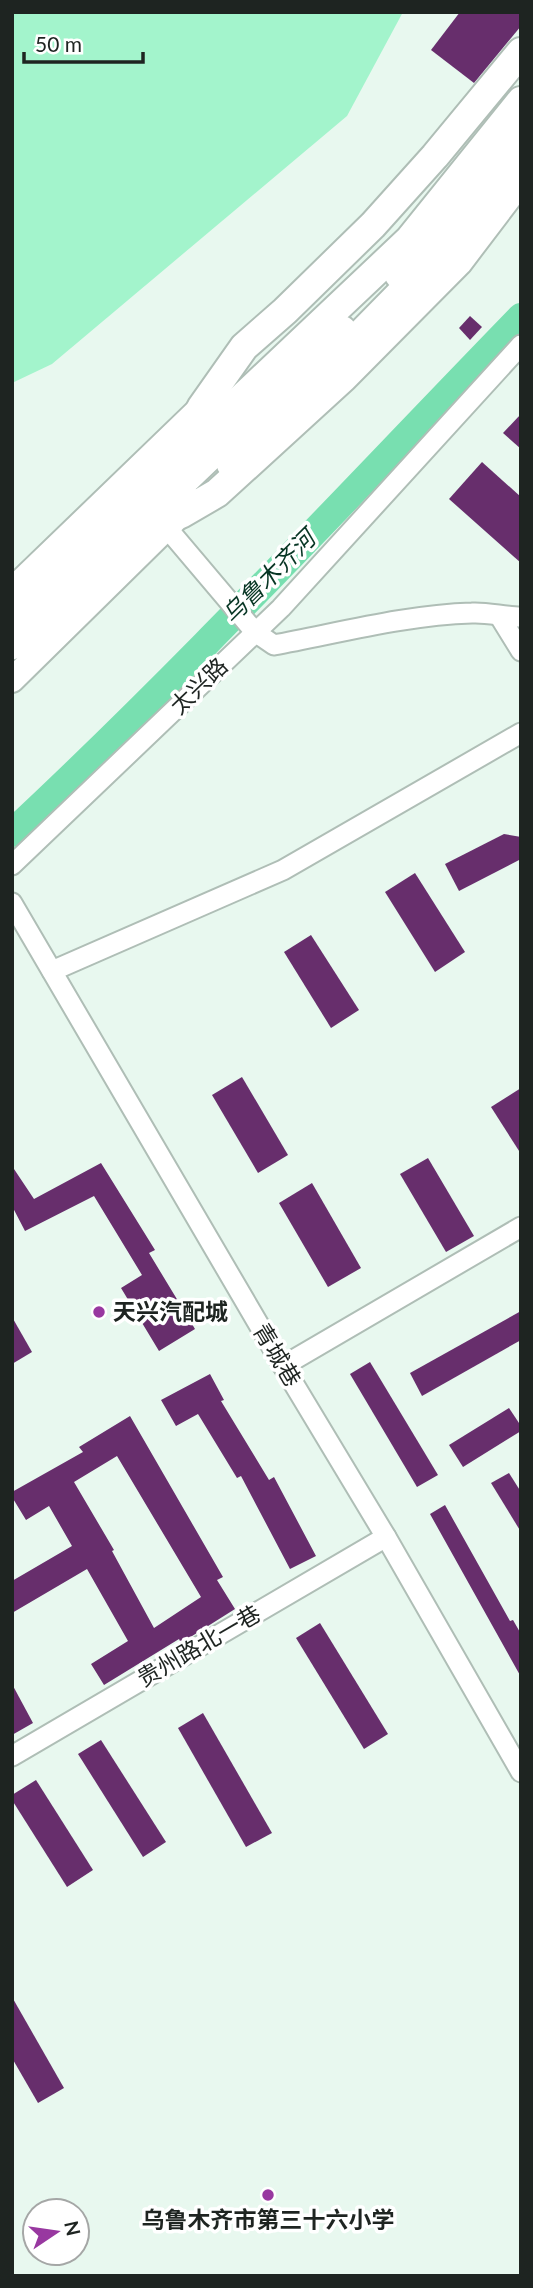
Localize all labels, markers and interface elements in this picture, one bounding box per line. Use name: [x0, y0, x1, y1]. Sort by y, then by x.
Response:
scale bar: [24, 21, 144, 65]
text: 50 m: [35, 31, 82, 56]
water label: 乌鲁木齐河: [215, 520, 323, 629]
street label: 太兴路: [164, 651, 233, 719]
place label: 天兴汽配城: [113, 1297, 228, 1325]
marker: 天兴汽配城: [91, 1304, 107, 1320]
street label: 青城巷: [248, 1318, 308, 1391]
street label: 贵州路北一巷: [132, 1599, 265, 1692]
marker: 乌鲁木齐市第三十六小学: [260, 2187, 276, 2203]
north arrow: [21, 2197, 91, 2267]
place label: 乌鲁木齐市第三十六小学: [142, 2205, 395, 2233]
text: N: [60, 2218, 86, 2238]

